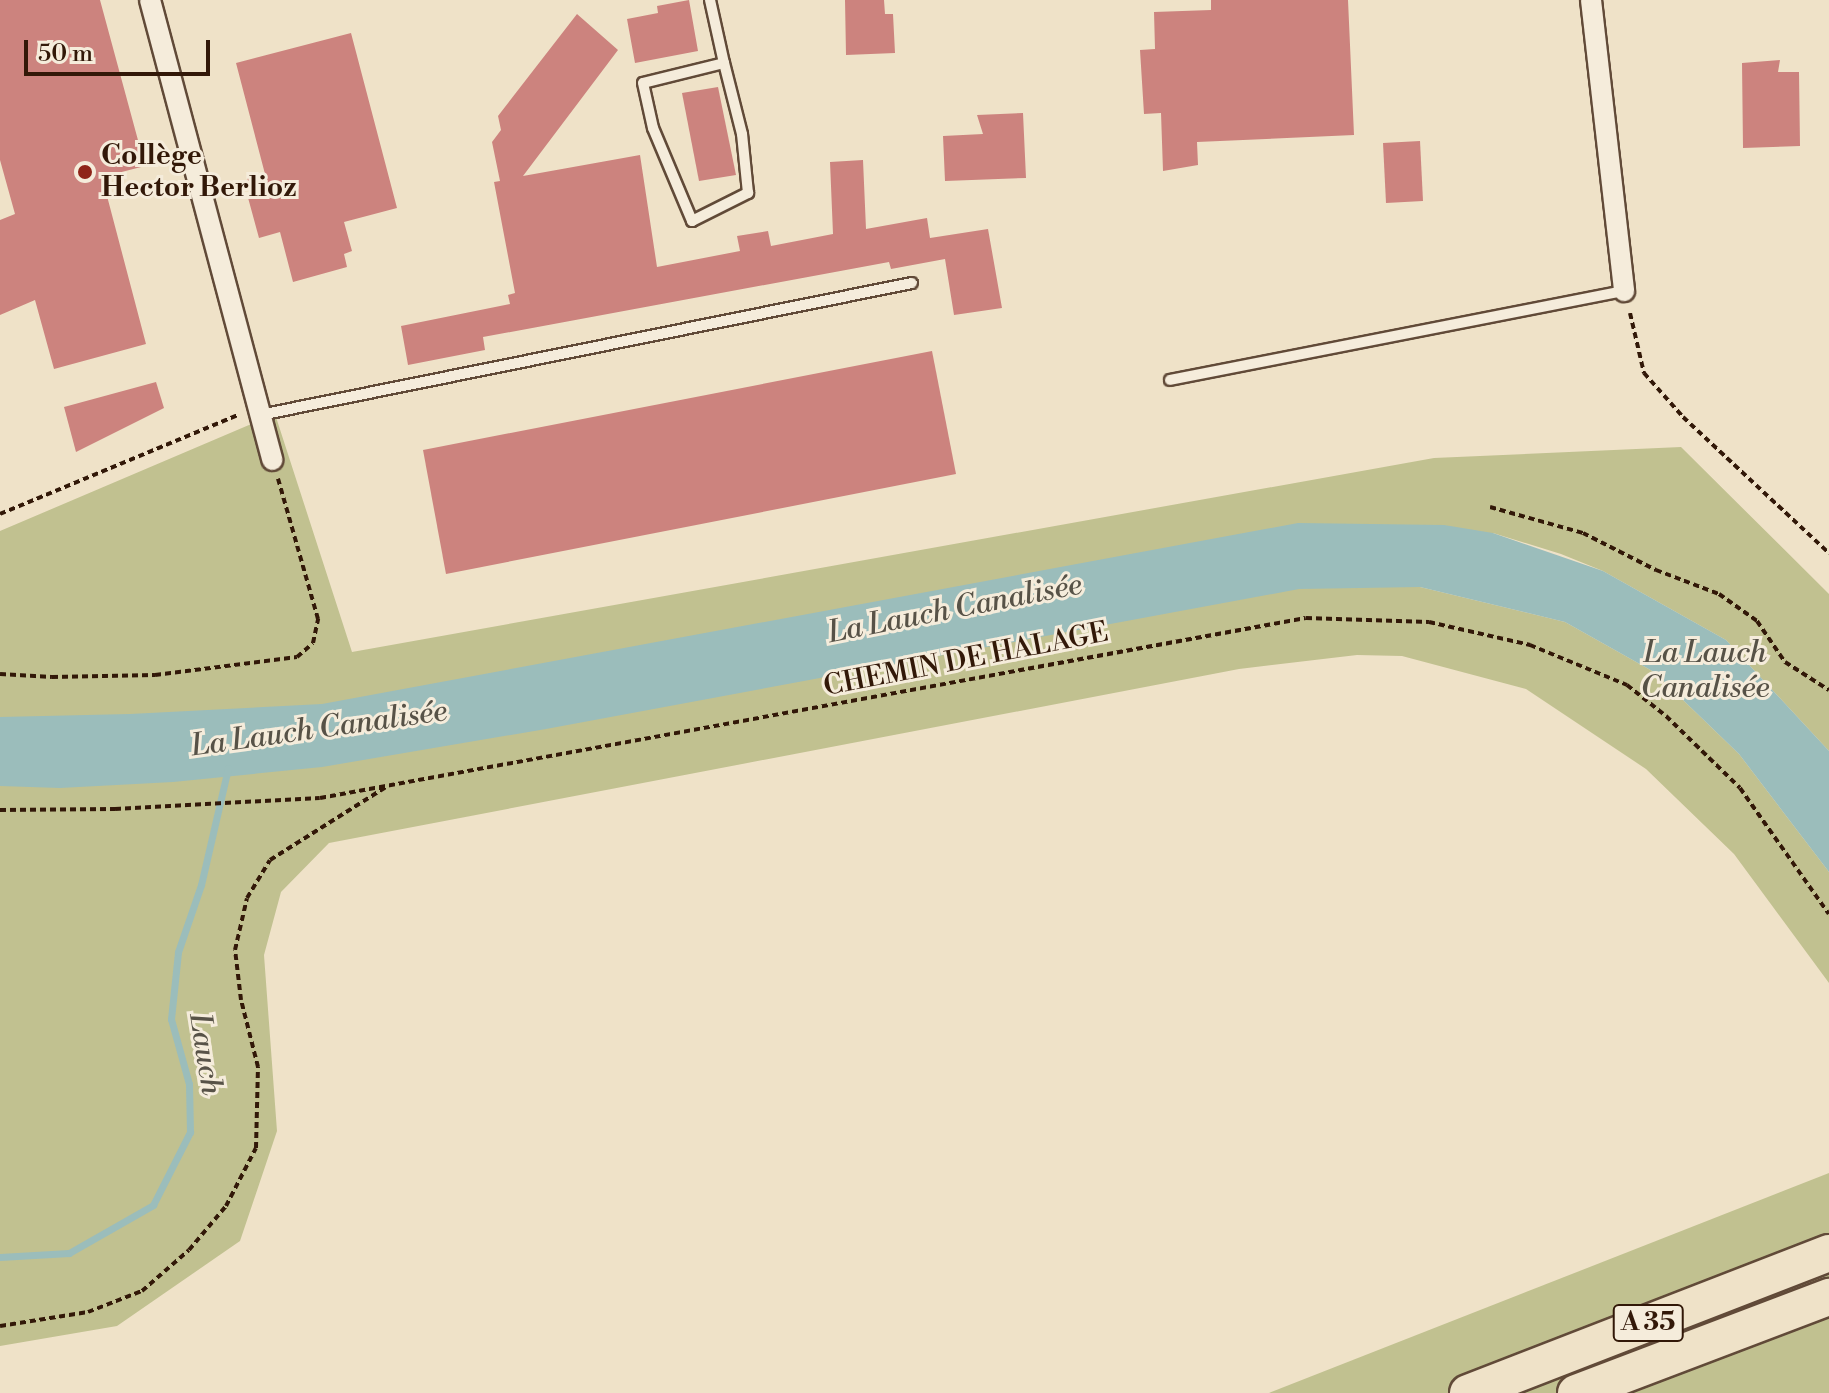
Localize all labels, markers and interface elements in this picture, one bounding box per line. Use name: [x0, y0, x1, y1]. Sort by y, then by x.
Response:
scale bar: [28, 24, 214, 74]
text: 50 m: [38, 39, 93, 69]
place label: Collège Hector Berlioz: [101, 139, 297, 205]
marker: Collège Hector Berlioz: [76, 163, 94, 181]
water label: La Lauch Canalisée: [825, 567, 1085, 651]
street label: CHEMIN DE HALAGE: [821, 616, 1111, 704]
water label: La Lauch Canalisée: [1640, 635, 1770, 706]
water label: La Lauch Canalisée: [189, 693, 449, 765]
water label: Lauch: [181, 1011, 229, 1097]
road number: A 35: [1612, 1301, 1684, 1345]

